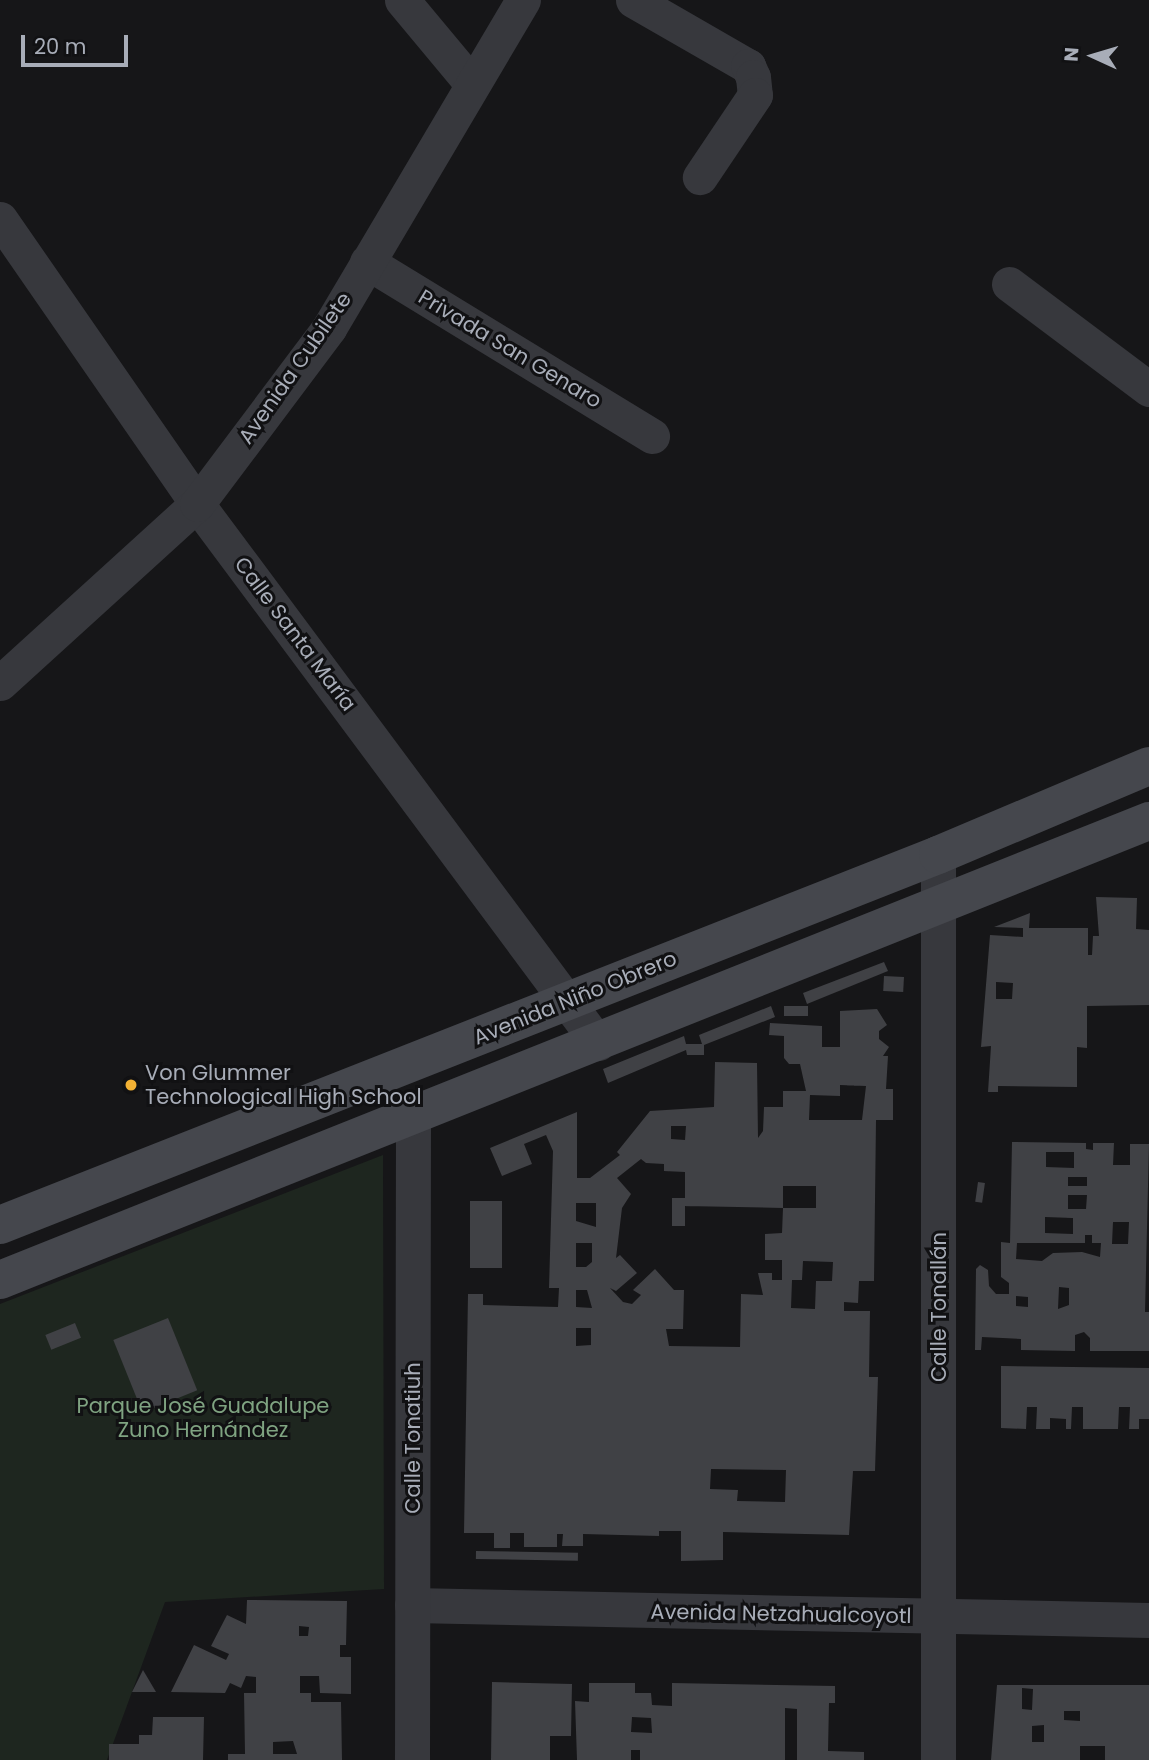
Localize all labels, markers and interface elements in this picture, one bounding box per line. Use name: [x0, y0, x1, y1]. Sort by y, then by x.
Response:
scale bar: [24, 21, 131, 65]
north arrow: [1058, 21, 1128, 91]
text: 20 m: [34, 32, 87, 61]
text: N: [1058, 46, 1086, 63]
street label: Privada San Genaro: [414, 284, 606, 414]
street label: Avenida Cubilete: [233, 287, 357, 449]
street label: Calle Santa María: [229, 552, 361, 716]
street label: Avenida Niño Obrero: [470, 946, 680, 1050]
place label: Von Glummer Technological High School: [145, 1060, 422, 1110]
marker: Von Glummer Technological High School: [123, 1077, 139, 1093]
street label: Calle Tonallán: [926, 1232, 952, 1382]
street label: Calle Tonatiuh: [400, 1362, 426, 1514]
park label: Parque José Guadalupe Zuno Hernández: [77, 1393, 329, 1443]
street label: Avenida Netzahualcoyotl: [650, 1599, 912, 1629]

